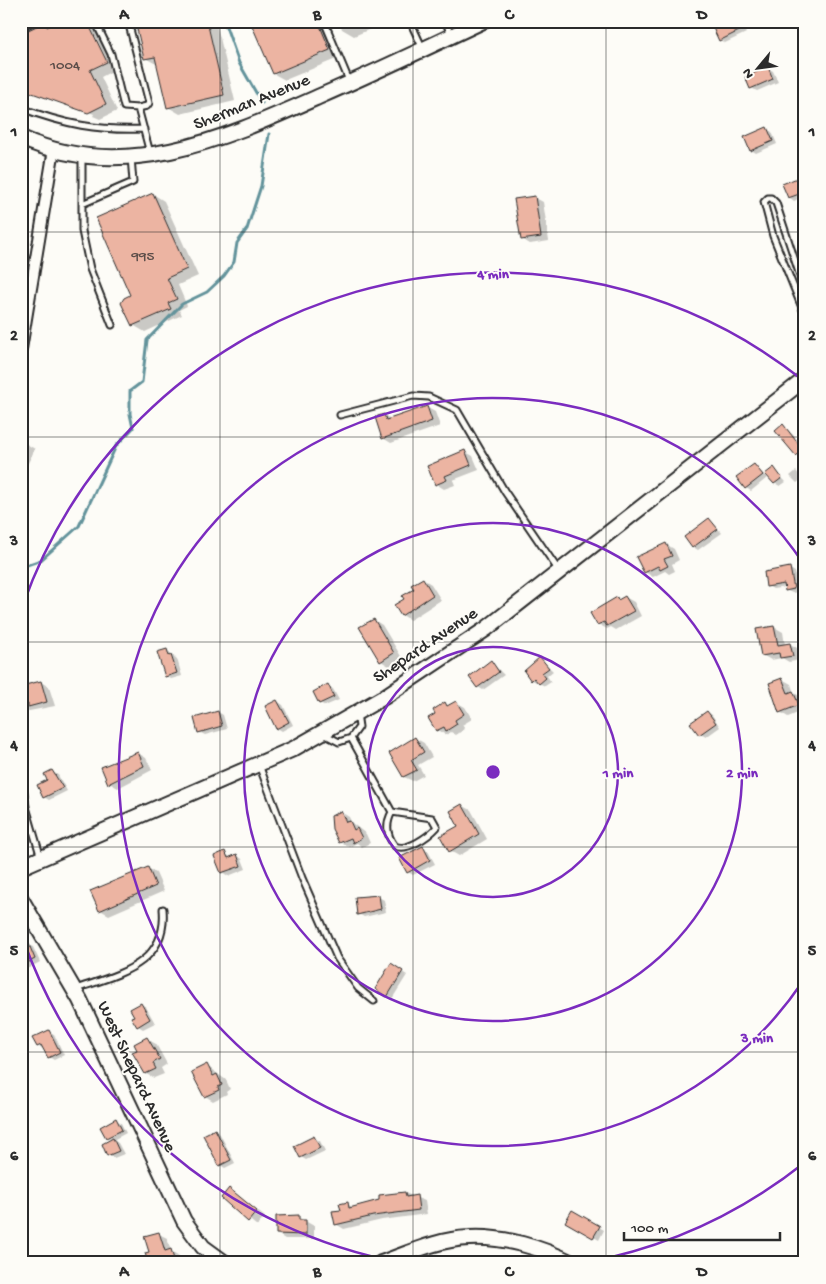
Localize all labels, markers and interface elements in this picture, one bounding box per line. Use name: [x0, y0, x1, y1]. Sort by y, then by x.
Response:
text: A: [118, 7, 130, 26]
text: B: [312, 7, 322, 26]
text: C: [504, 7, 515, 26]
text: D: [695, 7, 708, 26]
north arrow: [734, 42, 784, 92]
house number: 1004: [49, 57, 80, 75]
text: N: [739, 65, 758, 81]
street label: Sherman Avenue: [191, 70, 314, 136]
text: 1: [10, 124, 17, 143]
text: 1: [808, 124, 815, 143]
house number: 995: [131, 248, 155, 266]
text: 4 min: [476, 266, 510, 284]
text: 2: [10, 328, 18, 347]
text: 2: [808, 328, 816, 347]
text: 3: [9, 533, 18, 552]
text: 3: [807, 533, 816, 552]
street label: Shepard Avenue: [370, 603, 483, 689]
text: 4: [9, 738, 18, 757]
text: 4: [807, 738, 816, 757]
centre of rings: [484, 763, 502, 781]
text: 1 min: [602, 765, 634, 783]
text: 2 min: [726, 765, 759, 783]
text: 5: [10, 943, 19, 962]
text: 5: [808, 943, 817, 962]
street label: West Shepard Avenue: [92, 998, 181, 1157]
text: 3 min: [740, 1030, 774, 1048]
text: 6: [10, 1148, 19, 1167]
text: 6: [808, 1148, 817, 1167]
scale bar: [624, 1209, 780, 1241]
text: 100 m: [630, 1220, 669, 1238]
text: A: [118, 1264, 130, 1283]
text: B: [312, 1264, 322, 1283]
text: C: [504, 1264, 515, 1283]
text: D: [695, 1264, 708, 1283]

